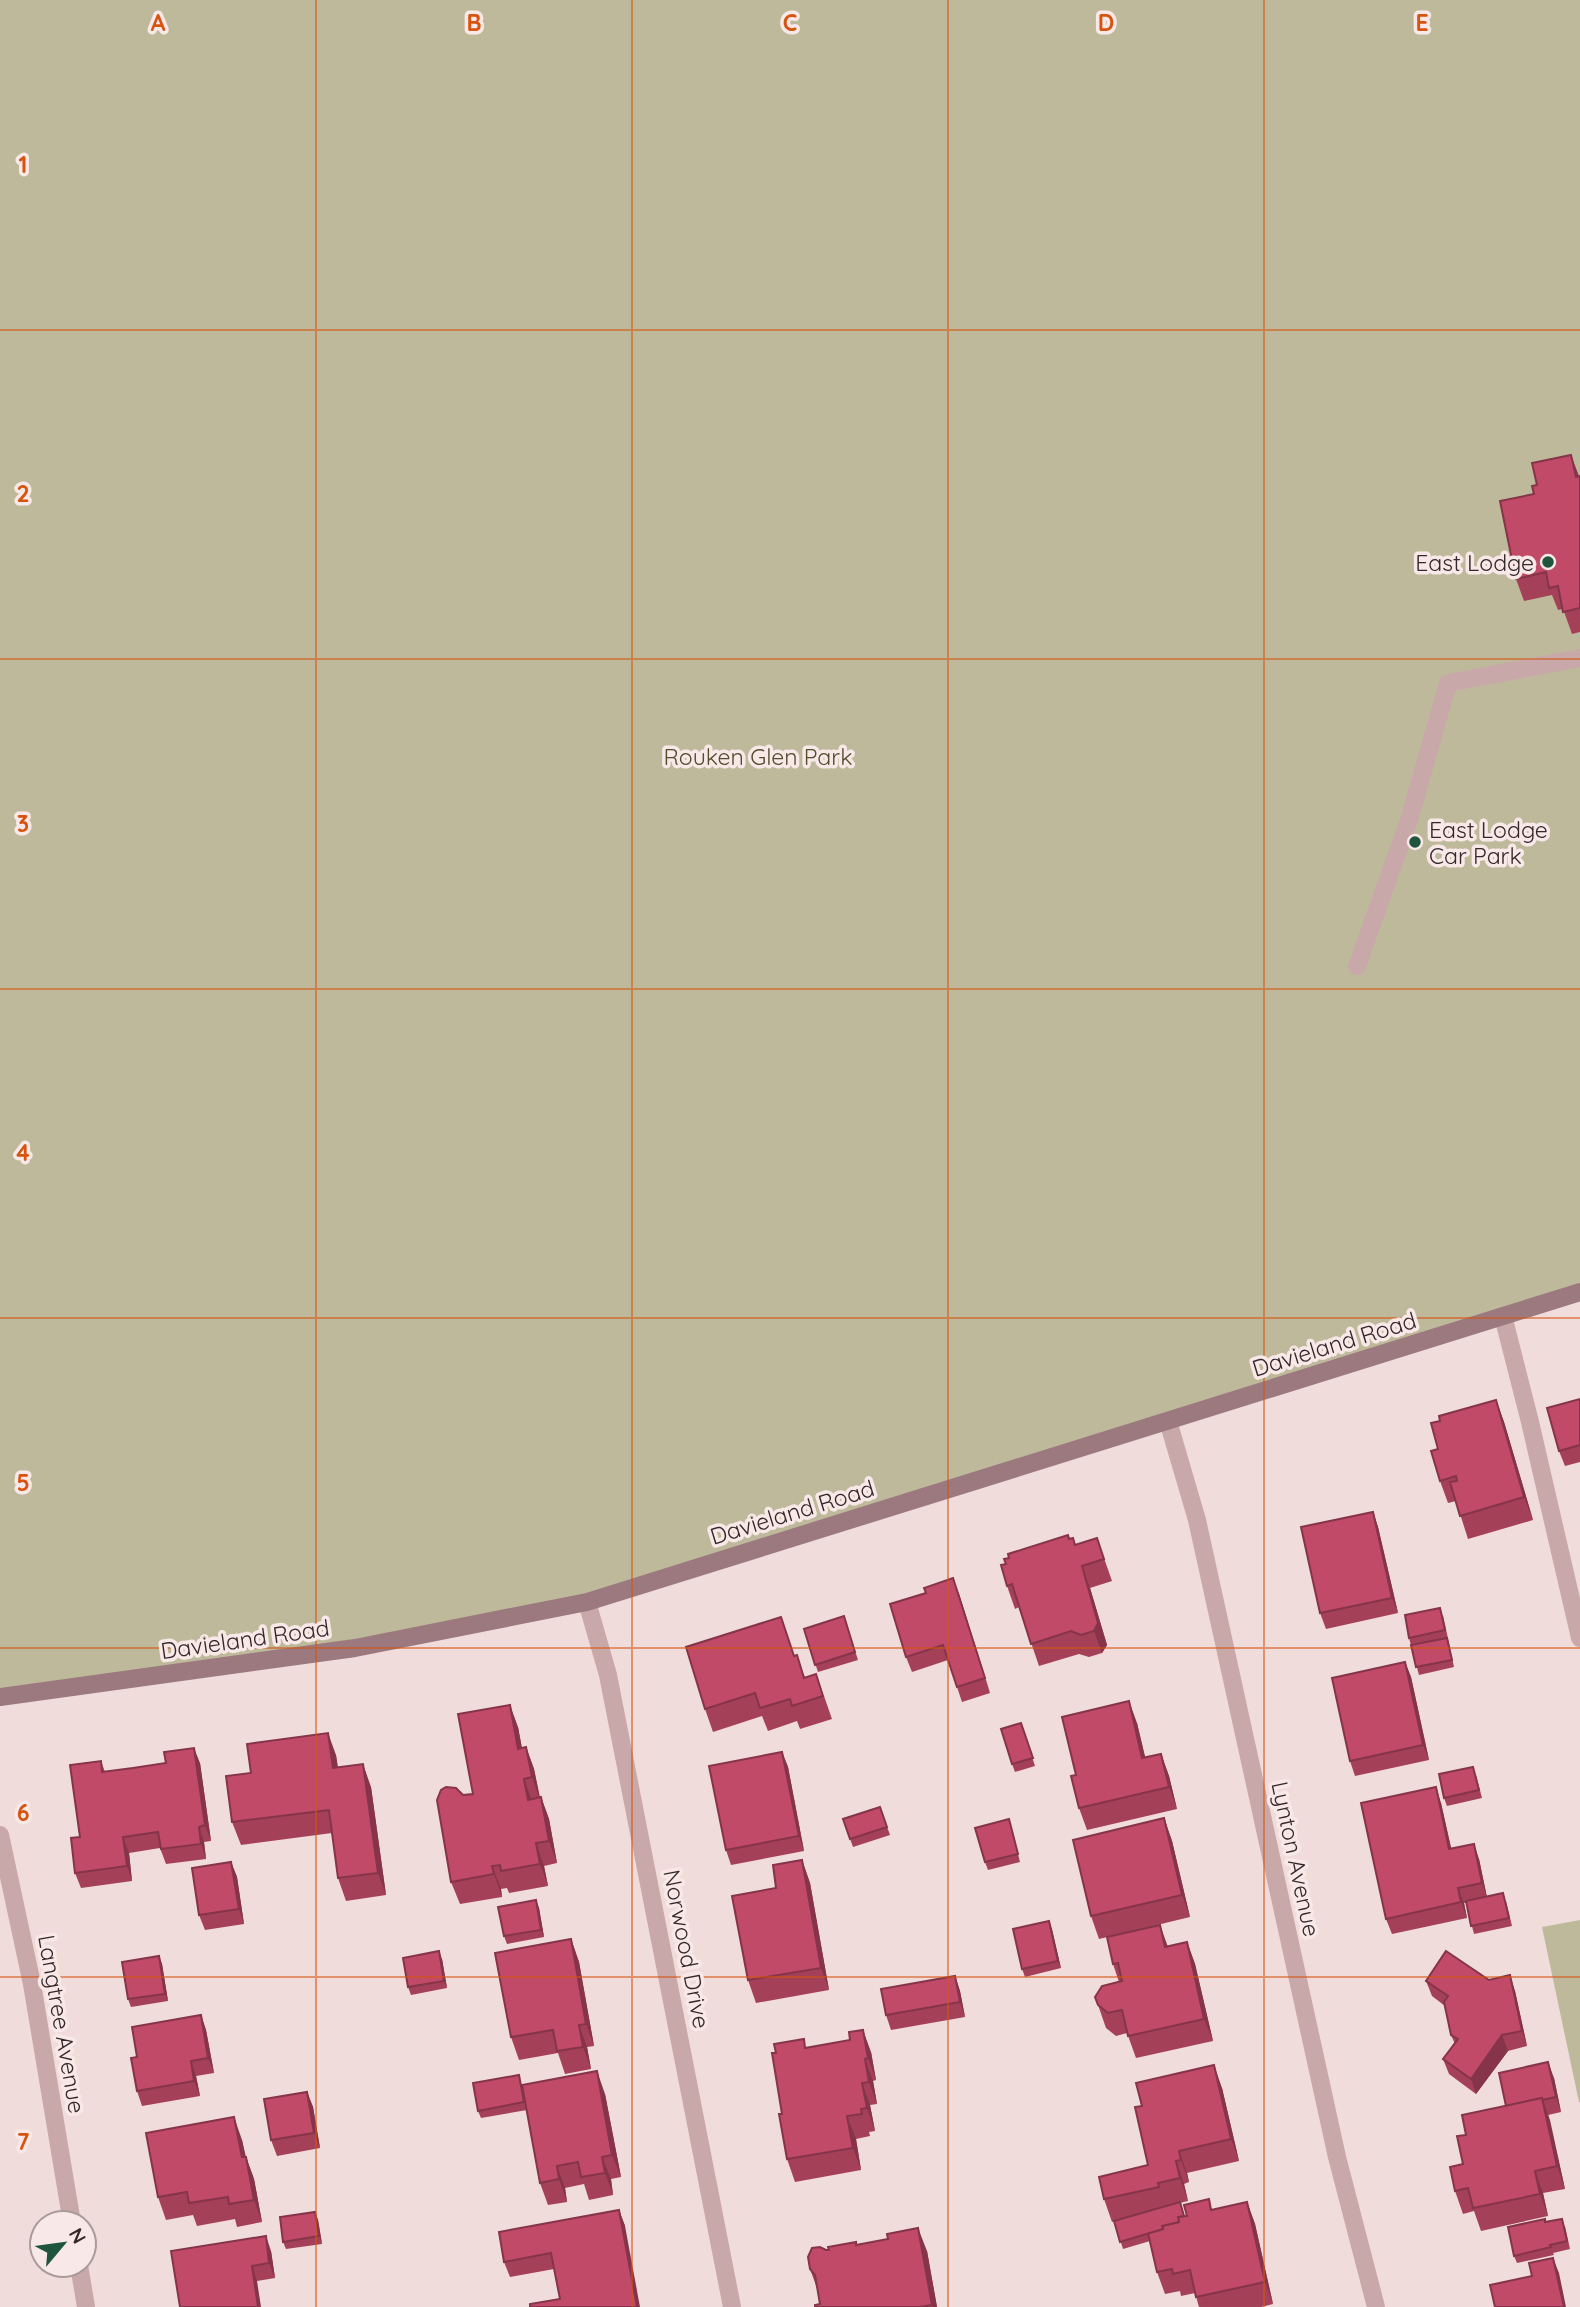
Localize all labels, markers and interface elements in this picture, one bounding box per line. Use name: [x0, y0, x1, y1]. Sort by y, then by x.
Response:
text: A: [151, 8, 166, 37]
text: B: [466, 8, 482, 37]
text: C: [783, 8, 797, 37]
text: D: [1098, 8, 1114, 37]
text: E: [1415, 8, 1429, 37]
text: 1: [19, 150, 27, 179]
text: 2: [16, 479, 30, 508]
place label: East Lodge: [1415, 548, 1534, 577]
marker: East Lodge: [1540, 554, 1556, 570]
park label: Rouken Glen Park: [664, 742, 852, 771]
text: 3: [17, 809, 29, 838]
place label: East Lodge Car Park: [1429, 815, 1548, 870]
marker: East Lodge Car Park: [1407, 834, 1423, 850]
text: 4: [16, 1138, 30, 1167]
street label: Davieland Road: [1248, 1305, 1420, 1383]
text: 5: [16, 1468, 30, 1497]
street label: Davieland Road: [706, 1473, 878, 1551]
street label: Davieland Road: [159, 1613, 331, 1665]
street label: Lynton Avenue: [1265, 1779, 1327, 1939]
text: 6: [17, 1798, 29, 1827]
street label: Norwood Drive: [657, 1867, 717, 2031]
street label: Langtree Avenue: [32, 1932, 92, 2116]
text: 7: [17, 2127, 30, 2156]
north arrow: [28, 2209, 98, 2279]
text: N: [64, 2224, 92, 2248]

